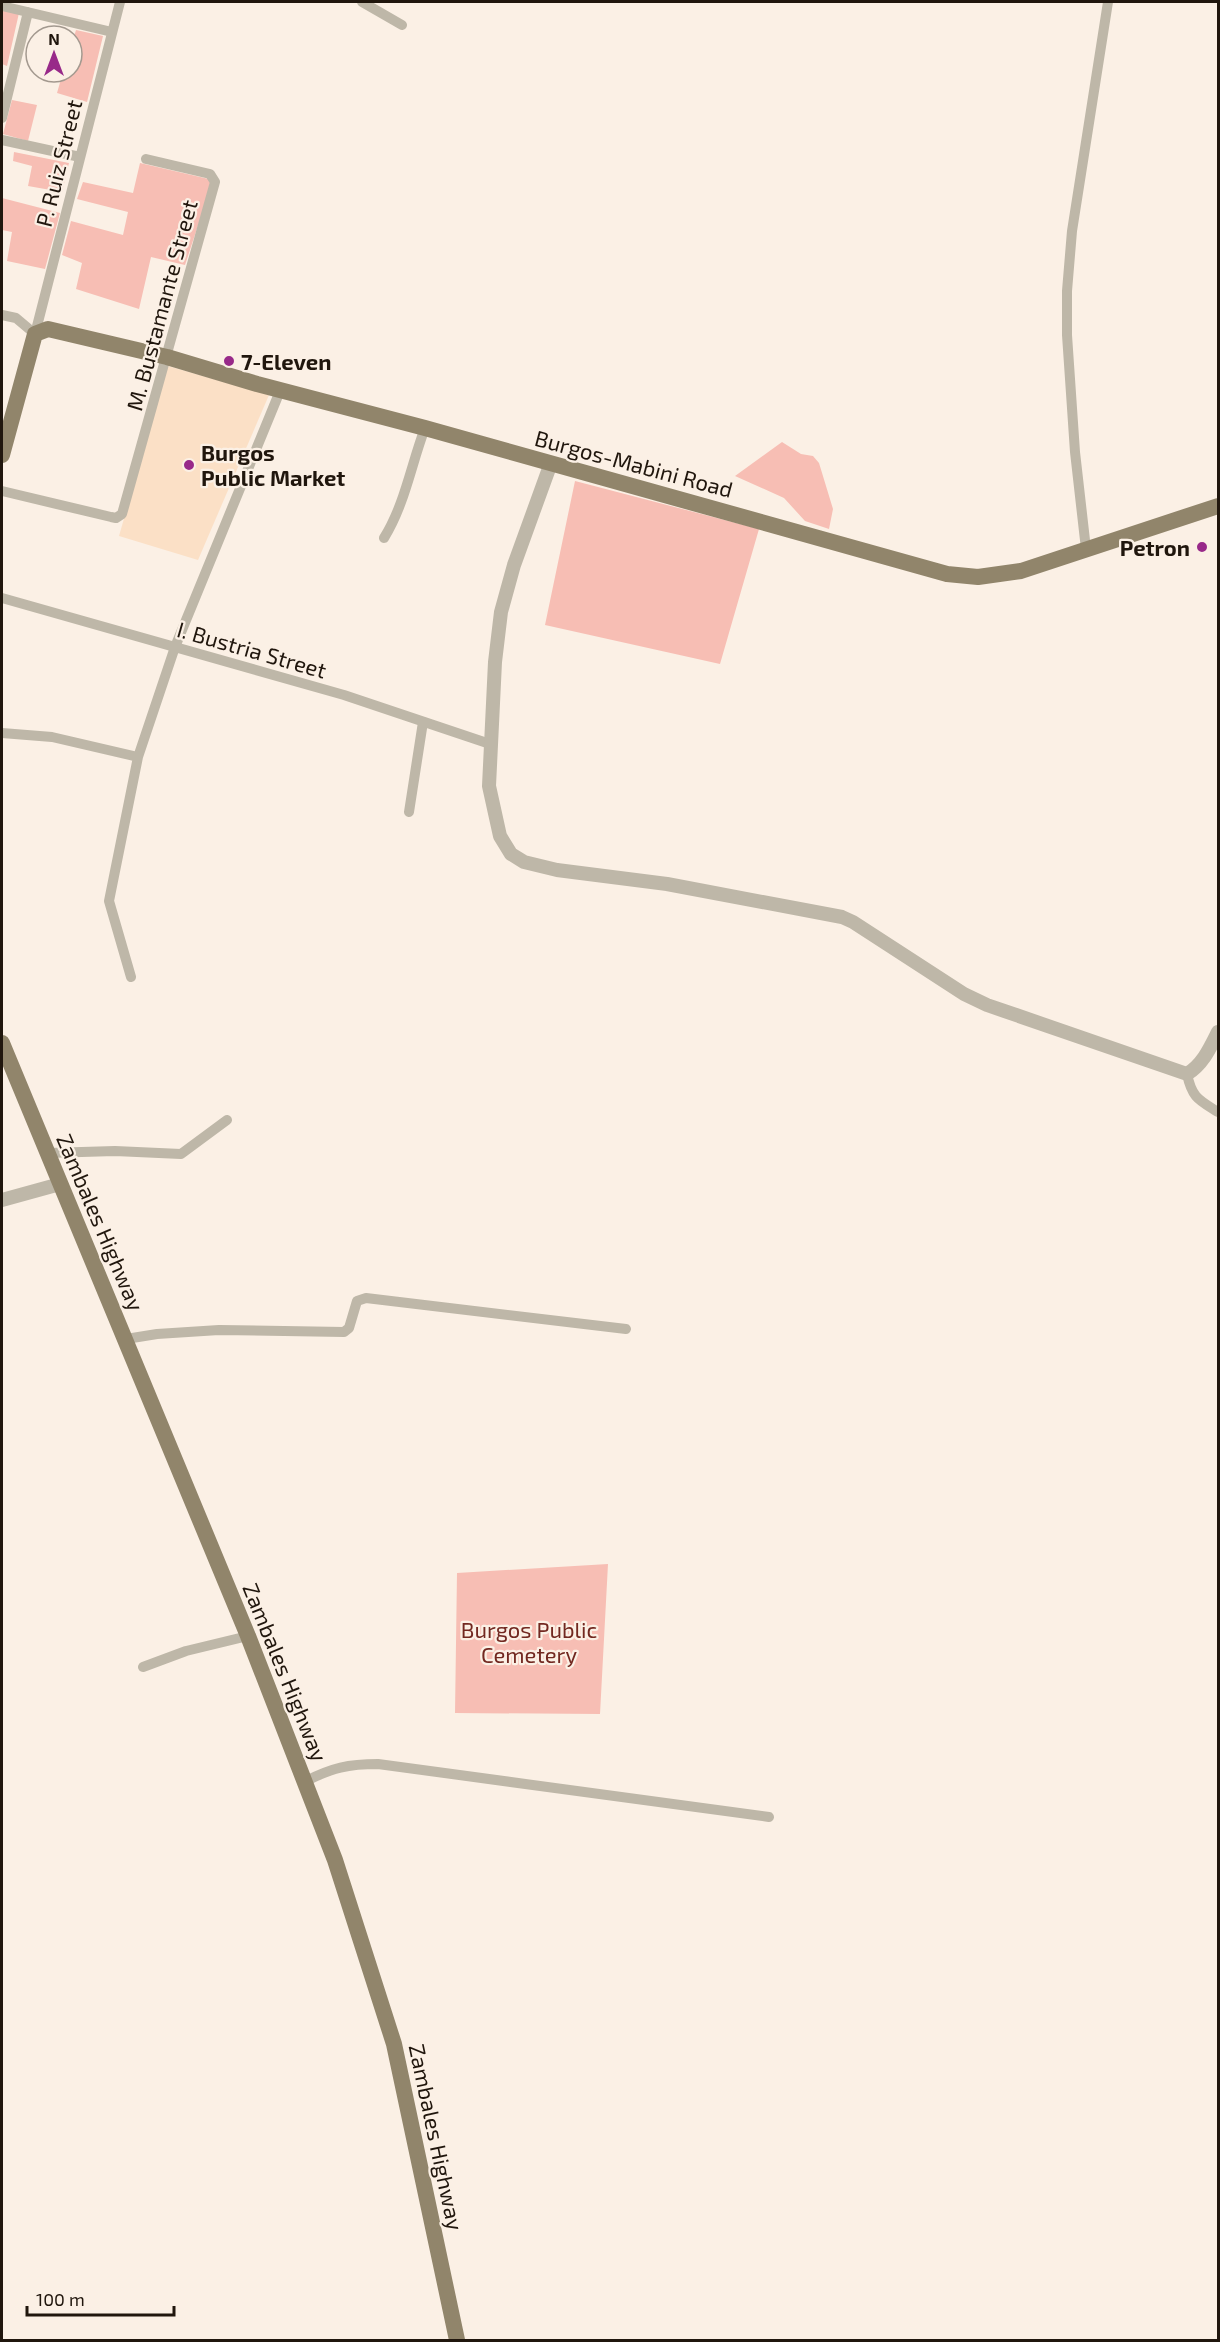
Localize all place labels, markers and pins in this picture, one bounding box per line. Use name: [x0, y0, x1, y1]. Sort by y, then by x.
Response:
place label: 7-Eleven: [241, 348, 331, 374]
marker: 7-Eleven: [222, 354, 236, 368]
place label: Burgos Public Market: [201, 439, 345, 490]
marker: Burgos Public Market: [182, 458, 196, 472]
place label: Petron: [1120, 534, 1190, 560]
marker: Petron: [1195, 540, 1209, 554]

